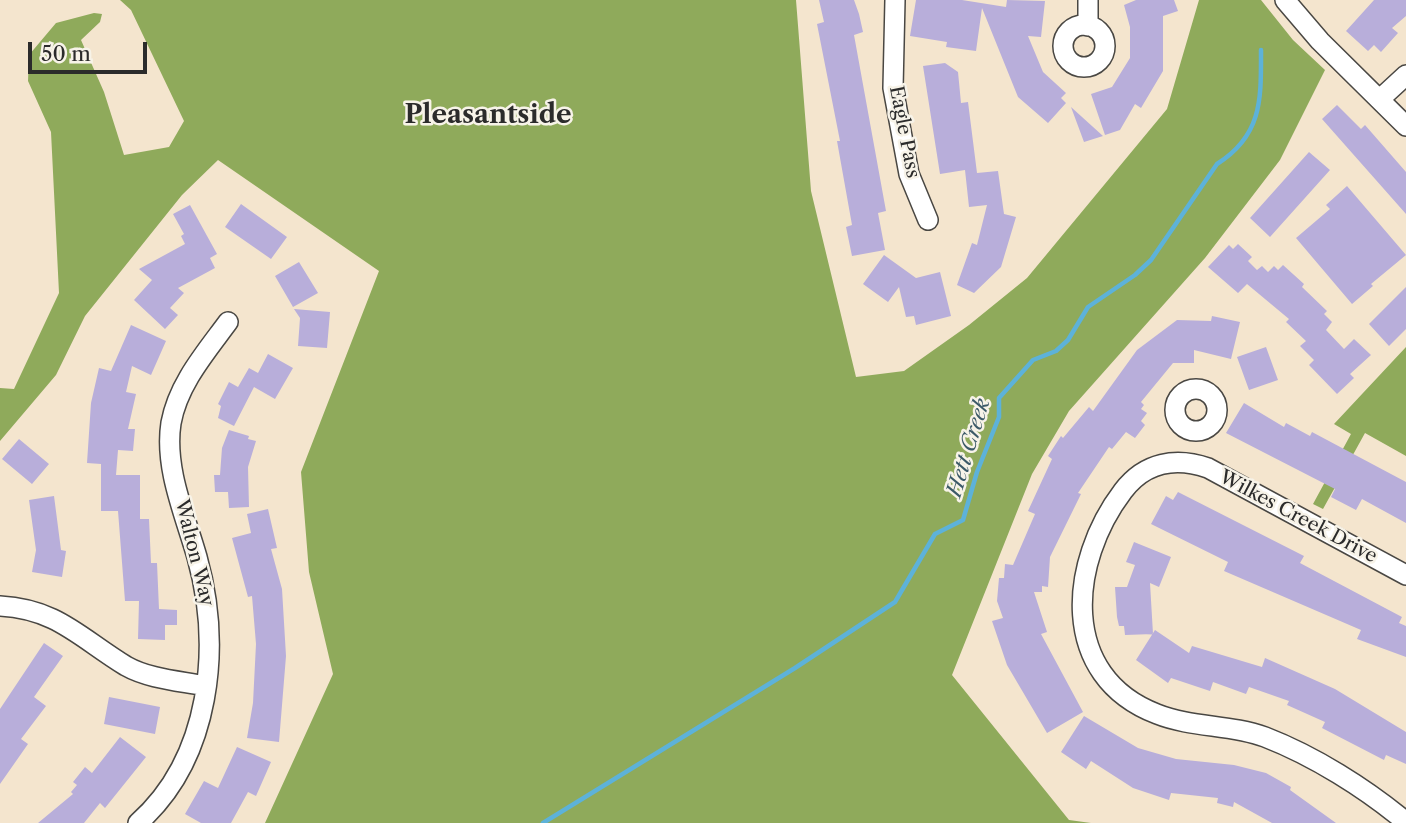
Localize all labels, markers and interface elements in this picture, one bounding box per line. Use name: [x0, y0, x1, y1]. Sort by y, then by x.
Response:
scale bar: [32, 28, 150, 72]
text: 50 m: [41, 41, 91, 66]
street label: Eagle Pass: [884, 84, 924, 180]
district label: Pleasantside: [404, 99, 572, 131]
water label: Hett Creek: [942, 396, 996, 500]
street label: Wilkes Creek Drive: [1215, 466, 1381, 568]
street label: Walton Way: [170, 497, 218, 609]

